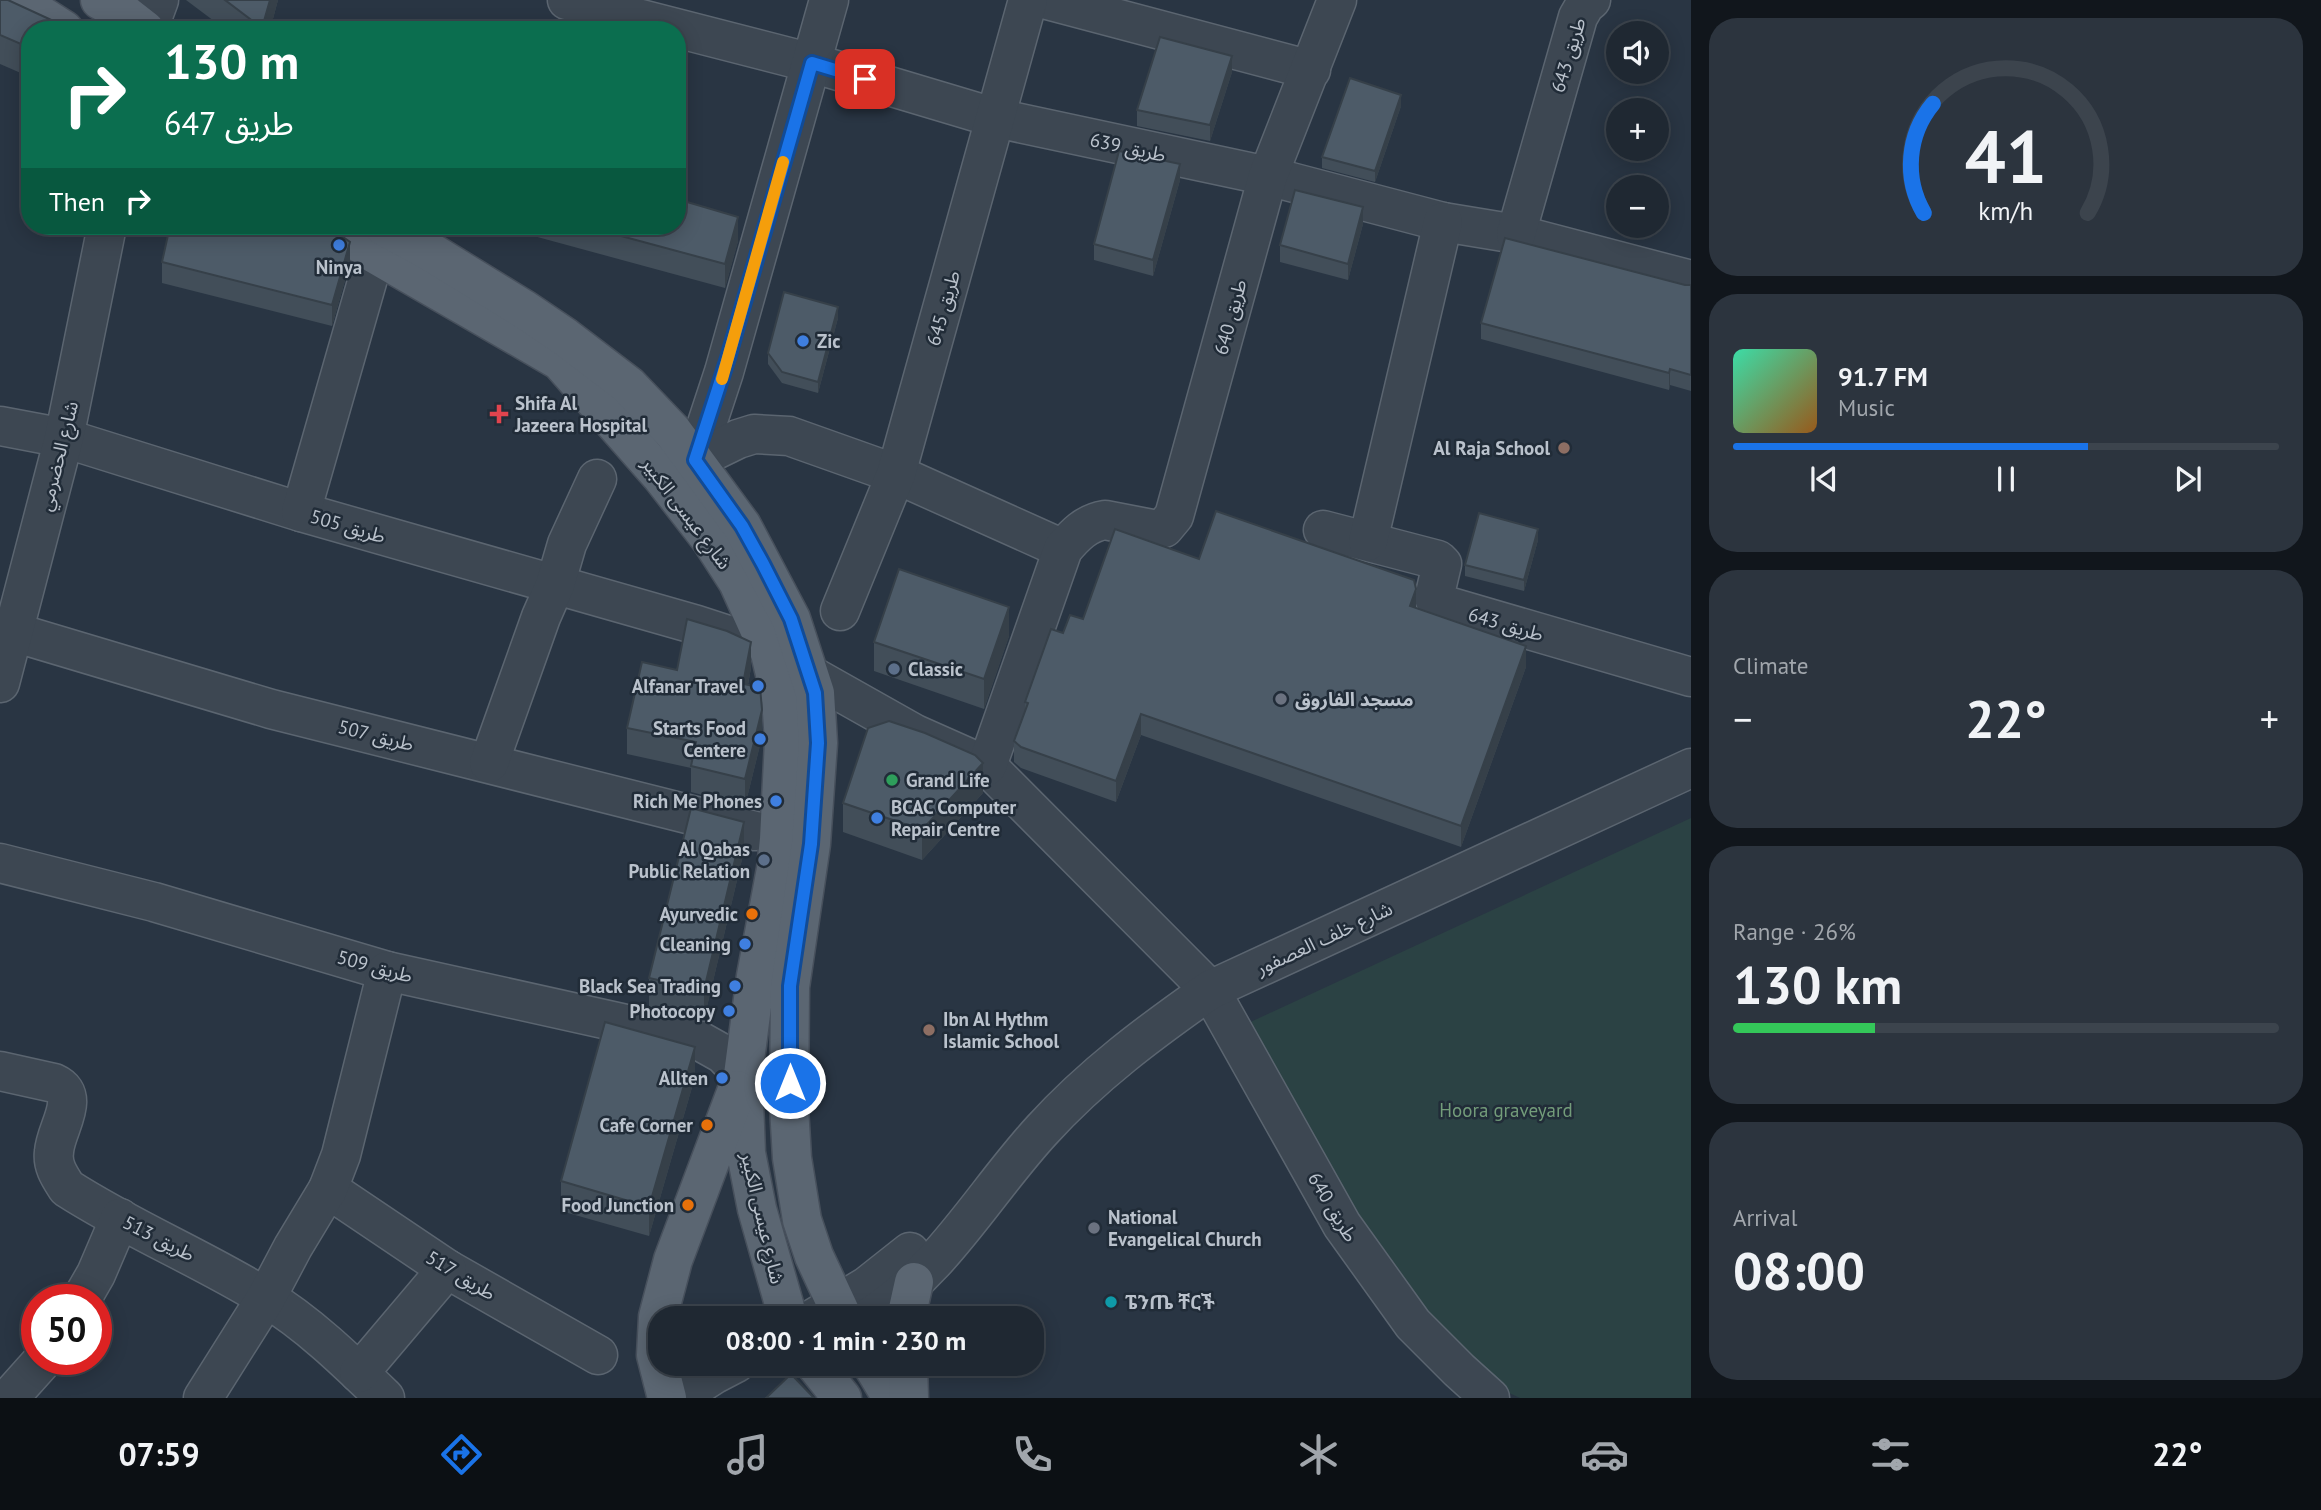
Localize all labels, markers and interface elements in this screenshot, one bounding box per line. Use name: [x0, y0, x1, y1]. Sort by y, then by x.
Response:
street label: طريق 643: [1545, 15, 1591, 95]
map controls: [1606, 21, 1669, 238]
button: sound: [1606, 21, 1669, 84]
text: 130 m: [164, 29, 299, 93]
icon: right: [49, 49, 140, 140]
pin: [835, 49, 895, 109]
icon: arrive: [846, 60, 884, 98]
button: +: [1606, 98, 1669, 161]
text: طريق 647: [164, 102, 294, 144]
text: 41: [1965, 109, 2047, 203]
street label: طريق 639: [1088, 127, 1168, 167]
button: −: [1606, 175, 1669, 238]
icon: right: [119, 182, 157, 220]
text: Then: [49, 185, 105, 218]
text: km/h: [1979, 195, 2033, 227]
marker: Ninya: [331, 237, 347, 253]
place label: Ninya: [316, 255, 362, 279]
street label: طريق 645: [921, 268, 965, 348]
street label: طريق 640: [1208, 277, 1252, 357]
place label: Zic: [817, 329, 841, 353]
marker: Zic: [795, 333, 811, 349]
text: 91.7 FM: [1838, 360, 1928, 393]
place label: Shifa Al Jazeera Hospital: [514, 391, 647, 437]
text: Music: [1838, 393, 1895, 422]
street label: شارع الحضرمي: [33, 399, 87, 514]
marker: Shifa Al Jazeera Hospital: [489, 404, 509, 424]
place label: Al Raja School: [1433, 436, 1550, 460]
marker: Al Raja School: [1556, 440, 1572, 456]
street label: شارع عيسى الكبير: [635, 451, 737, 575]
icon: previous: [1805, 460, 1843, 498]
icon: pause: [1987, 460, 2025, 498]
icon: next: [2169, 460, 2207, 498]
street label: طريق 505: [308, 504, 388, 548]
street label: طريق 643: [1466, 602, 1546, 646]
text: Climate: [1733, 651, 1808, 680]
place label: Classic: [908, 657, 963, 681]
marker: Classic: [886, 661, 902, 677]
place label: Alfanar Travel: [632, 674, 744, 698]
marker: Alfanar Travel: [750, 678, 766, 694]
text: 22°: [1965, 685, 2047, 752]
place label: مسجد الفاروق: [1295, 687, 1413, 711]
marker: مسجد الفاروق: [1273, 691, 1289, 707]
text: −: [1733, 694, 1752, 743]
text: +: [2260, 694, 2279, 743]
street label: طريق 507: [336, 714, 416, 756]
place label: Starts Food Centere: [653, 716, 746, 762]
marker: Starts Food Centere: [752, 731, 768, 747]
place label: Grand Life: [906, 768, 990, 792]
marker: Grand Life: [884, 772, 900, 788]
place label: Rich Me Phones: [633, 789, 762, 813]
marker: Rich Me Phones: [768, 793, 784, 809]
place label: BCAC Computer Repair Centre: [891, 795, 1016, 841]
marker: BCAC Computer Repair Centre: [869, 810, 885, 826]
place label: Al Qabas Public Relation: [629, 837, 750, 883]
marker: Al Qabas Public Relation: [756, 852, 772, 868]
street label: شارع خلف العصفور: [1251, 896, 1397, 982]
place label: Ayurvedic: [659, 902, 738, 926]
marker: Ayurvedic: [744, 906, 760, 922]
text: Range · 26%: [1733, 917, 1856, 946]
place label: Cleaning: [660, 932, 731, 956]
marker: Cleaning: [737, 936, 753, 952]
street label: طريق 509: [335, 944, 415, 988]
text: 130 km: [1733, 951, 1902, 1018]
place label: Black Sea Trading: [579, 974, 721, 998]
marker: Black Sea Trading: [727, 978, 743, 994]
place label: Photocopy: [630, 999, 716, 1023]
marker: Photocopy: [721, 1003, 737, 1019]
place label: Ibn Al Hythm Islamic School: [943, 1007, 1059, 1053]
marker: Ibn Al Hythm Islamic School: [921, 1022, 937, 1038]
position arrow: [753, 1046, 827, 1120]
place label: Allten: [659, 1066, 708, 1090]
marker: Allten: [714, 1070, 730, 1086]
park label: Hoora graveyard: [1439, 1098, 1573, 1122]
place label: Cafe Corner: [599, 1113, 693, 1137]
marker: Cafe Corner: [699, 1117, 715, 1133]
street label: شارع عيسى الكبير: [734, 1149, 790, 1287]
street label: طريق 640: [1303, 1168, 1363, 1246]
place label: Food Junction: [561, 1193, 674, 1217]
marker: Food Junction: [680, 1197, 696, 1213]
text: Arrival: [1733, 1203, 1797, 1232]
place label: National Evangelical Church: [1108, 1205, 1262, 1251]
street label: طريق 513: [119, 1210, 199, 1266]
marker: National Evangelical Church: [1086, 1220, 1102, 1236]
text: 08:00: [1733, 1237, 1865, 1304]
street label: طريق 517: [422, 1245, 500, 1305]
speed limit sign: 50: [21, 1284, 112, 1375]
place label: ፔንጤ ቸርች: [1125, 1290, 1215, 1314]
marker: ፔንጤ ቸርች: [1103, 1294, 1119, 1310]
text: 08:00 · 1 min · 230 m: [726, 1324, 966, 1357]
icon: directions: [437, 1430, 486, 1479]
icon: music: [723, 1430, 772, 1479]
icon: phone: [1008, 1430, 1057, 1479]
icon: climate: [1294, 1430, 1343, 1479]
icon: car: [1580, 1430, 1629, 1479]
icon: filters: [1866, 1430, 1915, 1479]
text: 07:59: [118, 1433, 200, 1475]
text: 22°: [2152, 1433, 2203, 1475]

